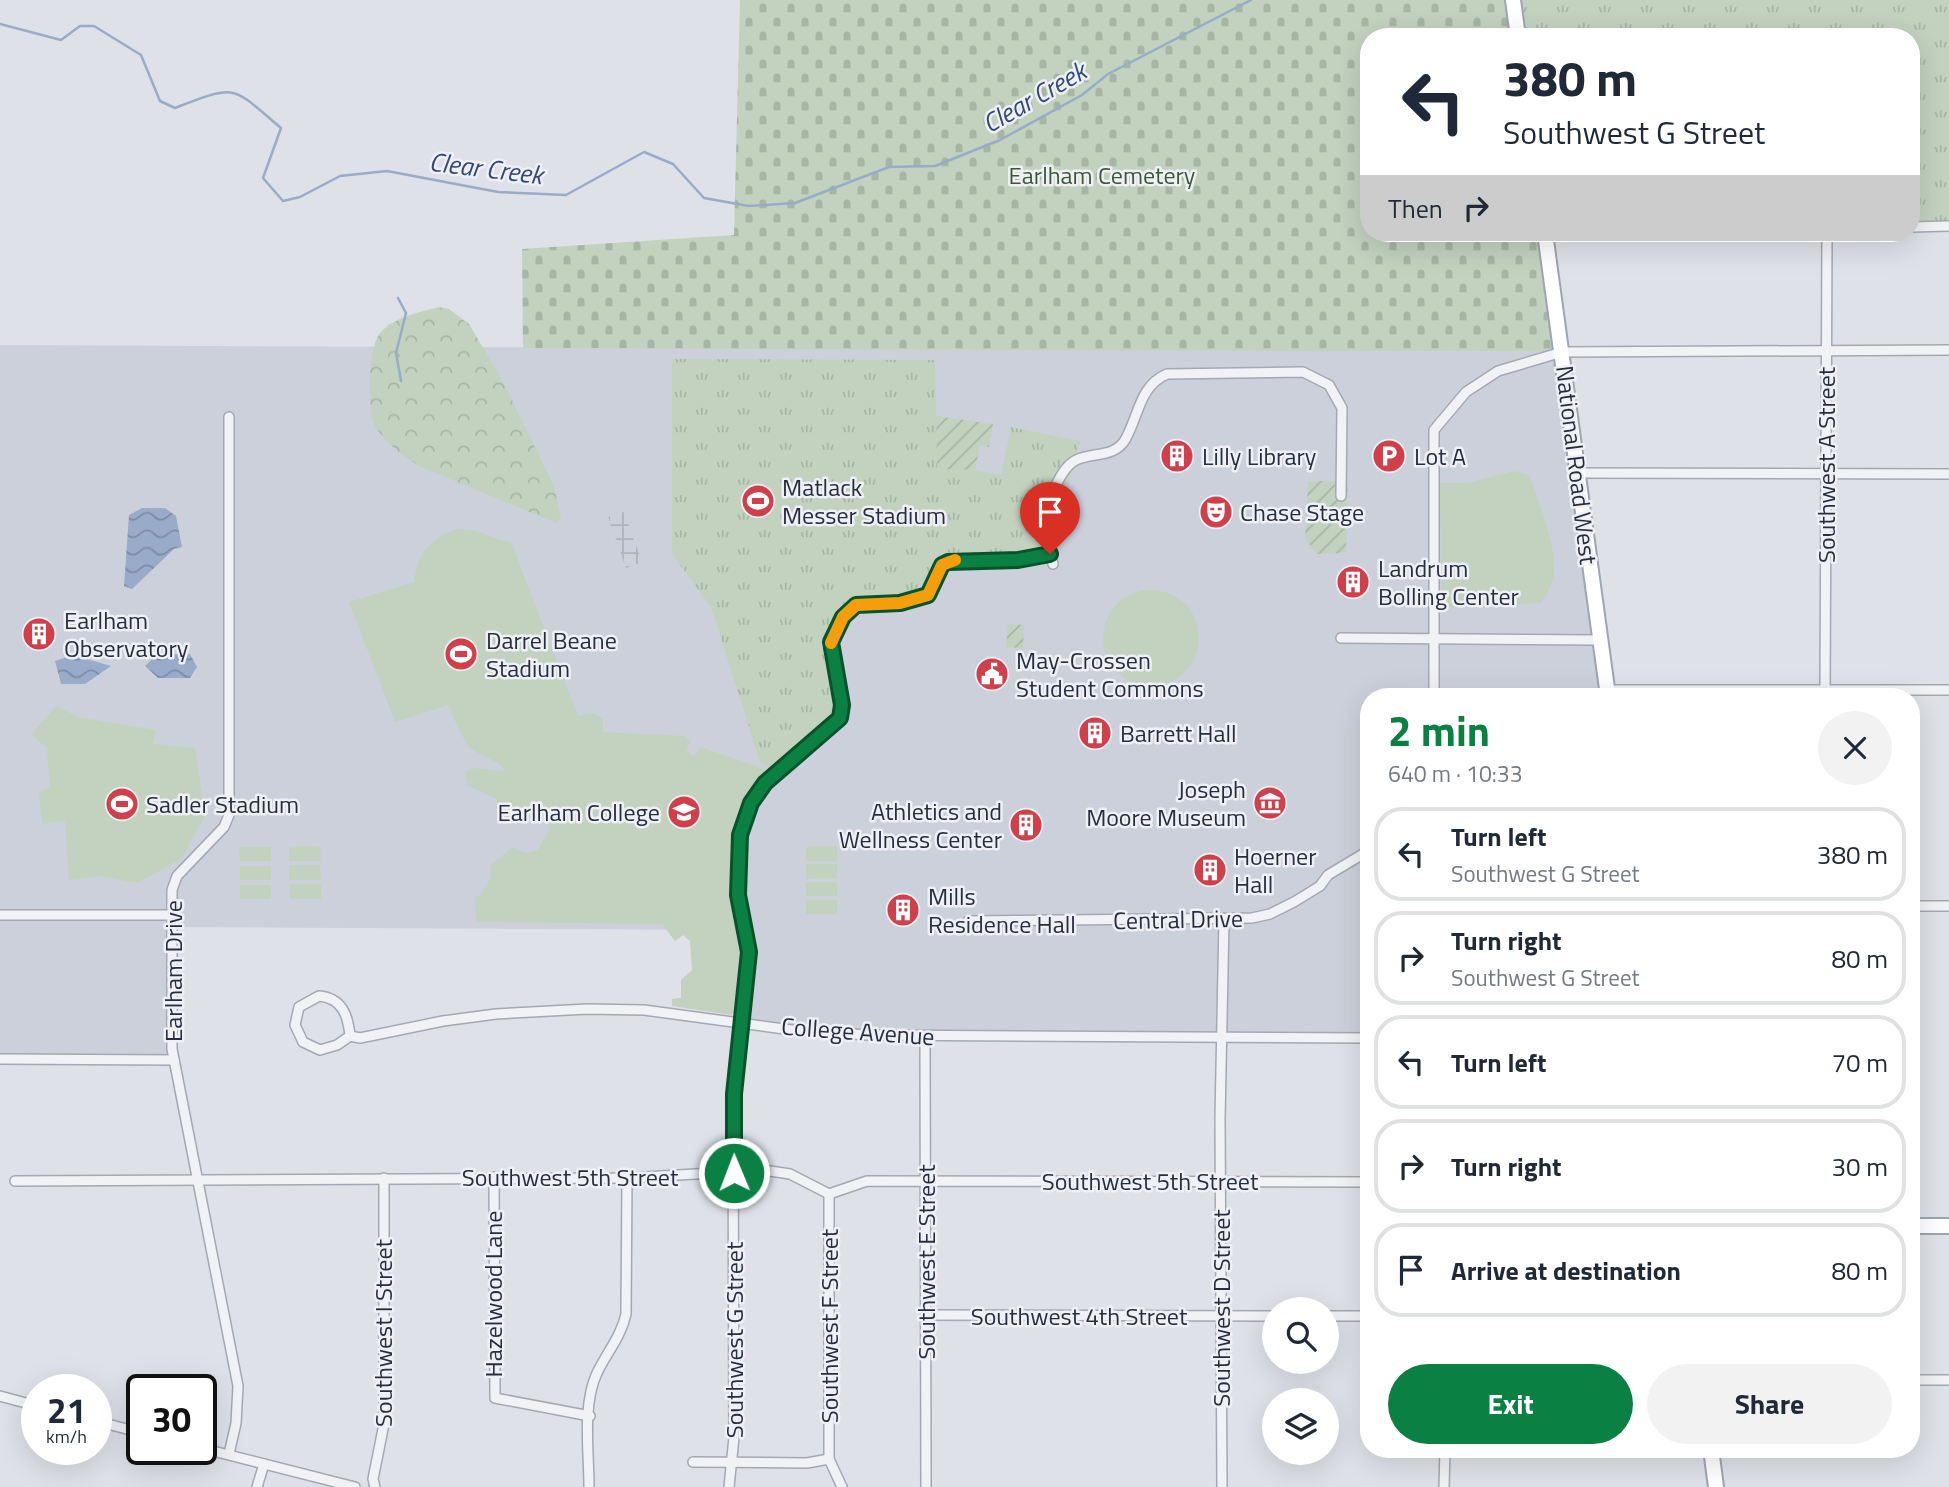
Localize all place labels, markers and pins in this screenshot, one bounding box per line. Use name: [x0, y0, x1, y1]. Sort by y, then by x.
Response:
building icon: Lilly Library: [1158, 437, 1196, 475]
parking icon: Lot A: [1370, 437, 1408, 475]
place label: Lilly Library: [1202, 438, 1317, 474]
place label: Lot A: [1414, 438, 1466, 474]
place label: Matlack Messer Stadium: [782, 469, 946, 533]
sports icon: Matlack Messer Stadium: [739, 482, 777, 520]
pin: [1020, 482, 1080, 554]
theatre icon: Chase Stage: [1197, 493, 1235, 531]
place label: Chase Stage: [1240, 494, 1364, 530]
place label: Landrum Bolling Center: [1378, 550, 1519, 614]
building icon: Landrum Bolling Center: [1334, 563, 1372, 601]
place label: Earlham Observatory: [64, 602, 189, 666]
building icon: Earlham Observatory: [20, 615, 58, 653]
place label: Darrel Beane Stadium: [486, 622, 617, 686]
sports icon: Darrel Beane Stadium: [442, 635, 480, 673]
place label: May-Crossen Student Commons: [1016, 642, 1204, 706]
public building icon: May-Crossen Student Commons: [973, 655, 1011, 693]
building icon: Barrett Hall: [1076, 714, 1114, 752]
place label: Barrett Hall: [1120, 715, 1237, 751]
place label: Joseph Moore Museum: [1086, 771, 1246, 835]
museum icon: Joseph Moore Museum: [1251, 784, 1289, 822]
sports icon: Sadler Stadium: [103, 785, 141, 823]
place label: Sadler Stadium: [146, 786, 299, 822]
school or university icon: Earlham College: [665, 793, 703, 831]
place label: Athletics and Wellness Center: [839, 793, 1002, 857]
place label: Earlham College: [497, 794, 660, 830]
building icon: Athletics and Wellness Center: [1007, 806, 1045, 844]
place label: Hoerner Hall: [1234, 838, 1317, 902]
building icon: Hoerner Hall: [1191, 851, 1229, 889]
place label: Mills Residence Hall: [928, 878, 1076, 942]
building icon: Mills Residence Hall: [884, 891, 922, 929]

